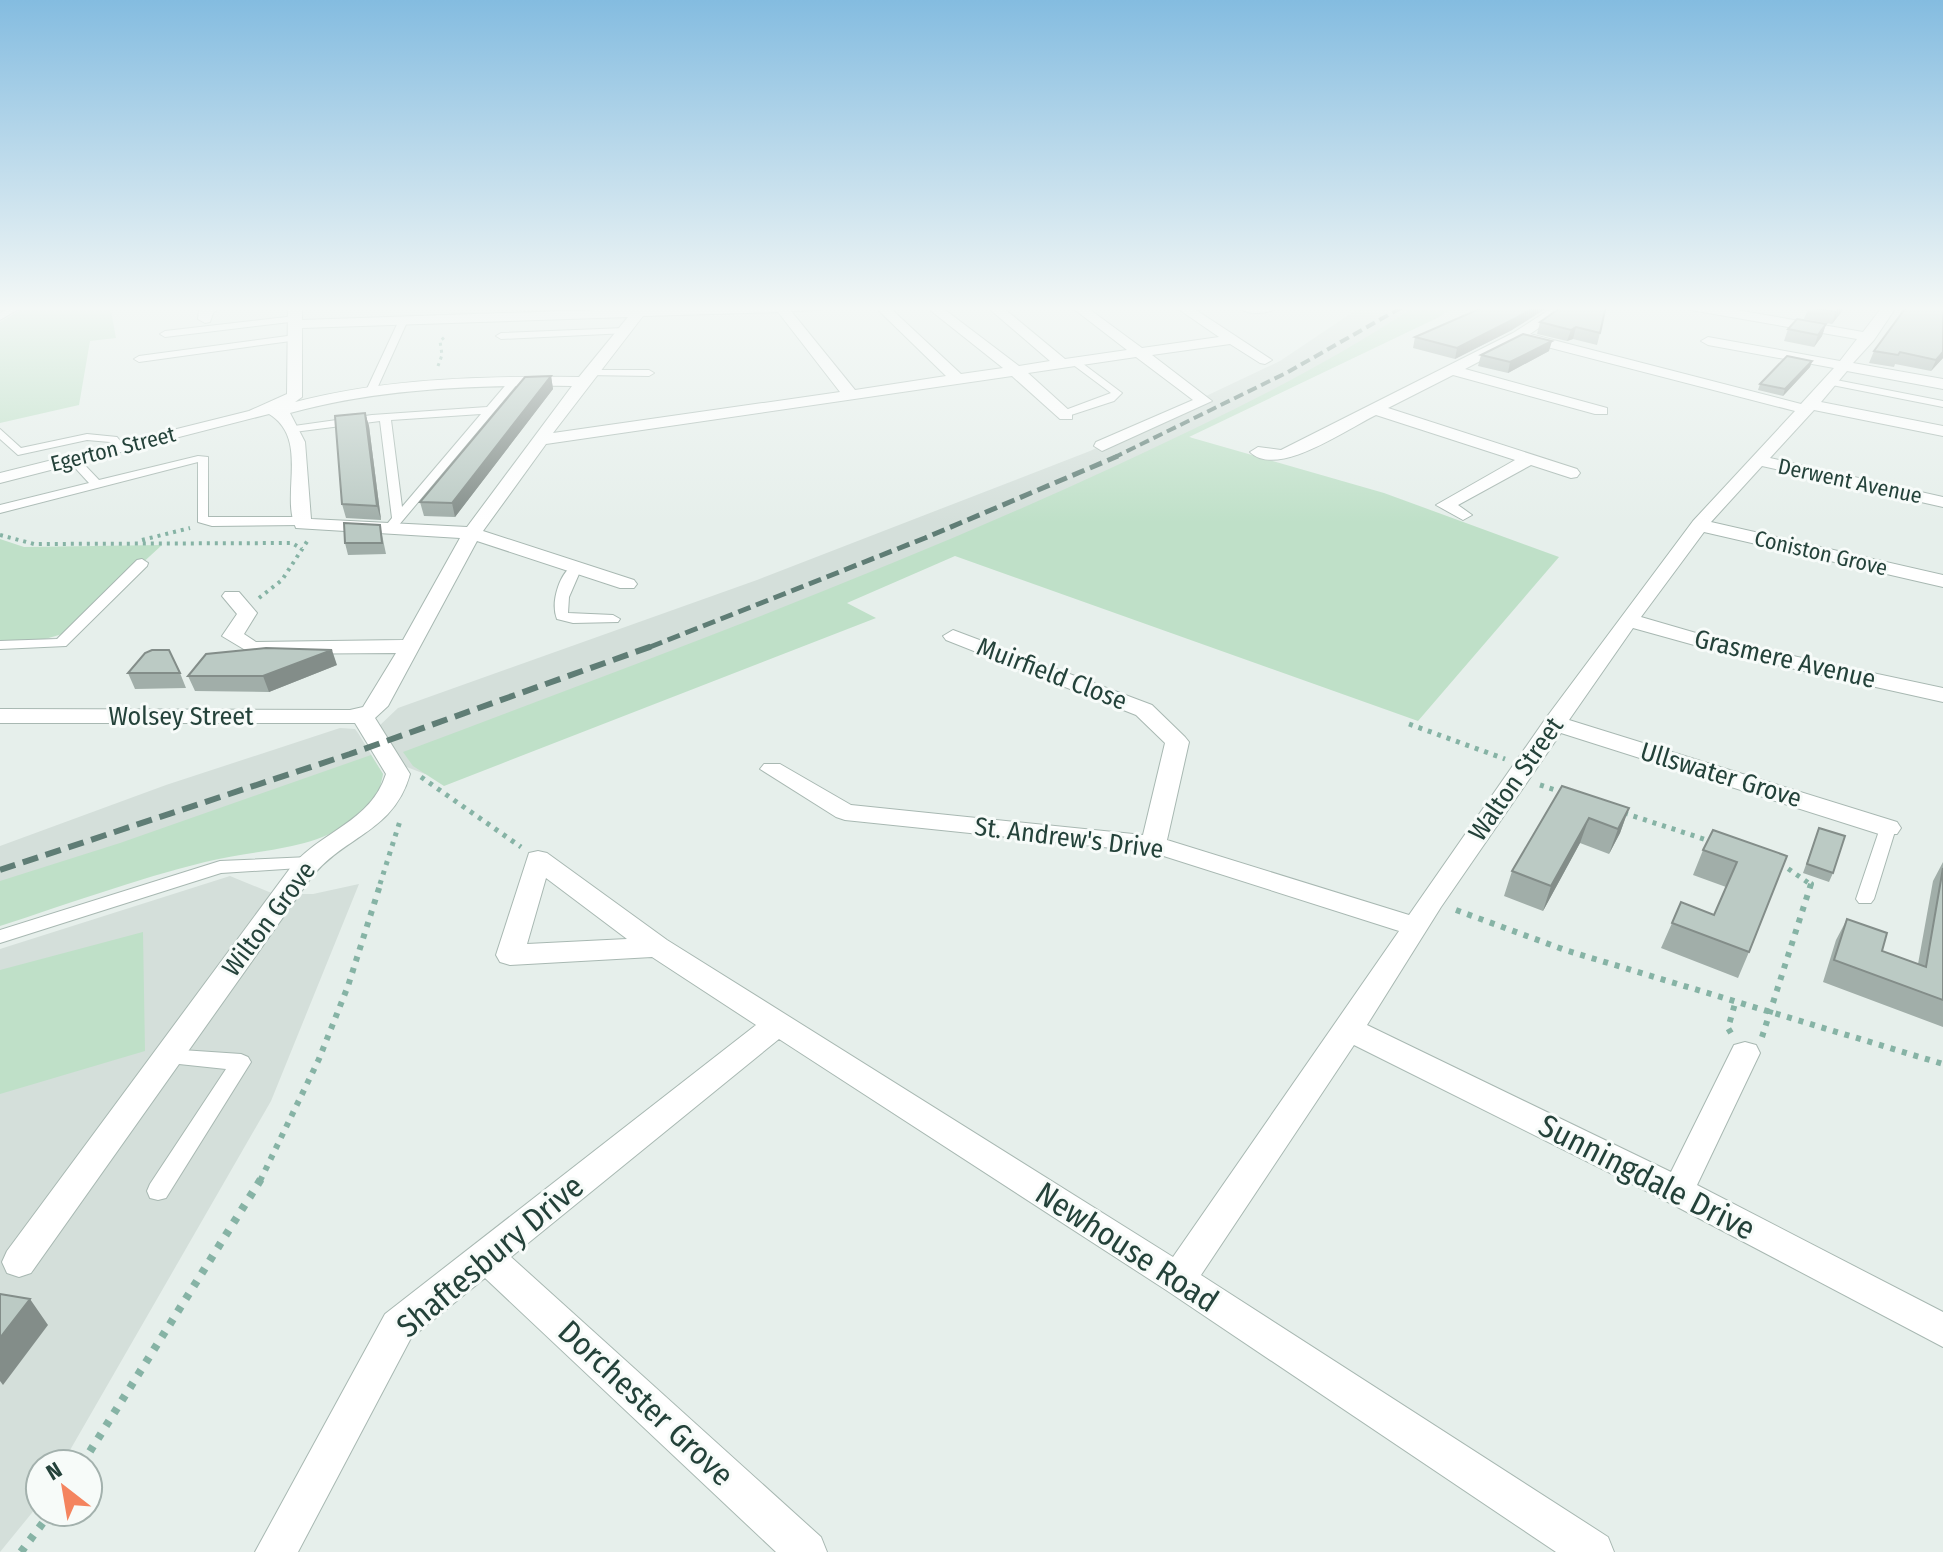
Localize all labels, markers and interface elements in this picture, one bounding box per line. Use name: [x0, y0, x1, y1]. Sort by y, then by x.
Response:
street label: Egerton Street: [48, 420, 179, 478]
street label: Derwent Avenue: [1775, 453, 1925, 509]
street label: Coniston Grove: [1752, 525, 1890, 581]
street label: Grasmere Avenue: [1691, 623, 1879, 695]
street label: Muirfield Close: [973, 631, 1131, 717]
street label: Wolsey Street: [108, 701, 254, 732]
street label: Walton Street: [1462, 711, 1570, 847]
street label: Ullswater Grove: [1637, 736, 1805, 814]
street label: St. Andrew's Drive: [973, 811, 1165, 865]
street label: Wilton Grove: [216, 856, 322, 982]
street label: Sunningdale Drive: [1532, 1106, 1762, 1248]
street label: Shaftesbury Drive: [389, 1167, 591, 1345]
street label: Newhouse Road: [1029, 1174, 1225, 1320]
street label: Dorchester Grove: [551, 1312, 741, 1494]
north arrow: [24, 1448, 104, 1528]
text: N: [41, 1456, 67, 1486]

